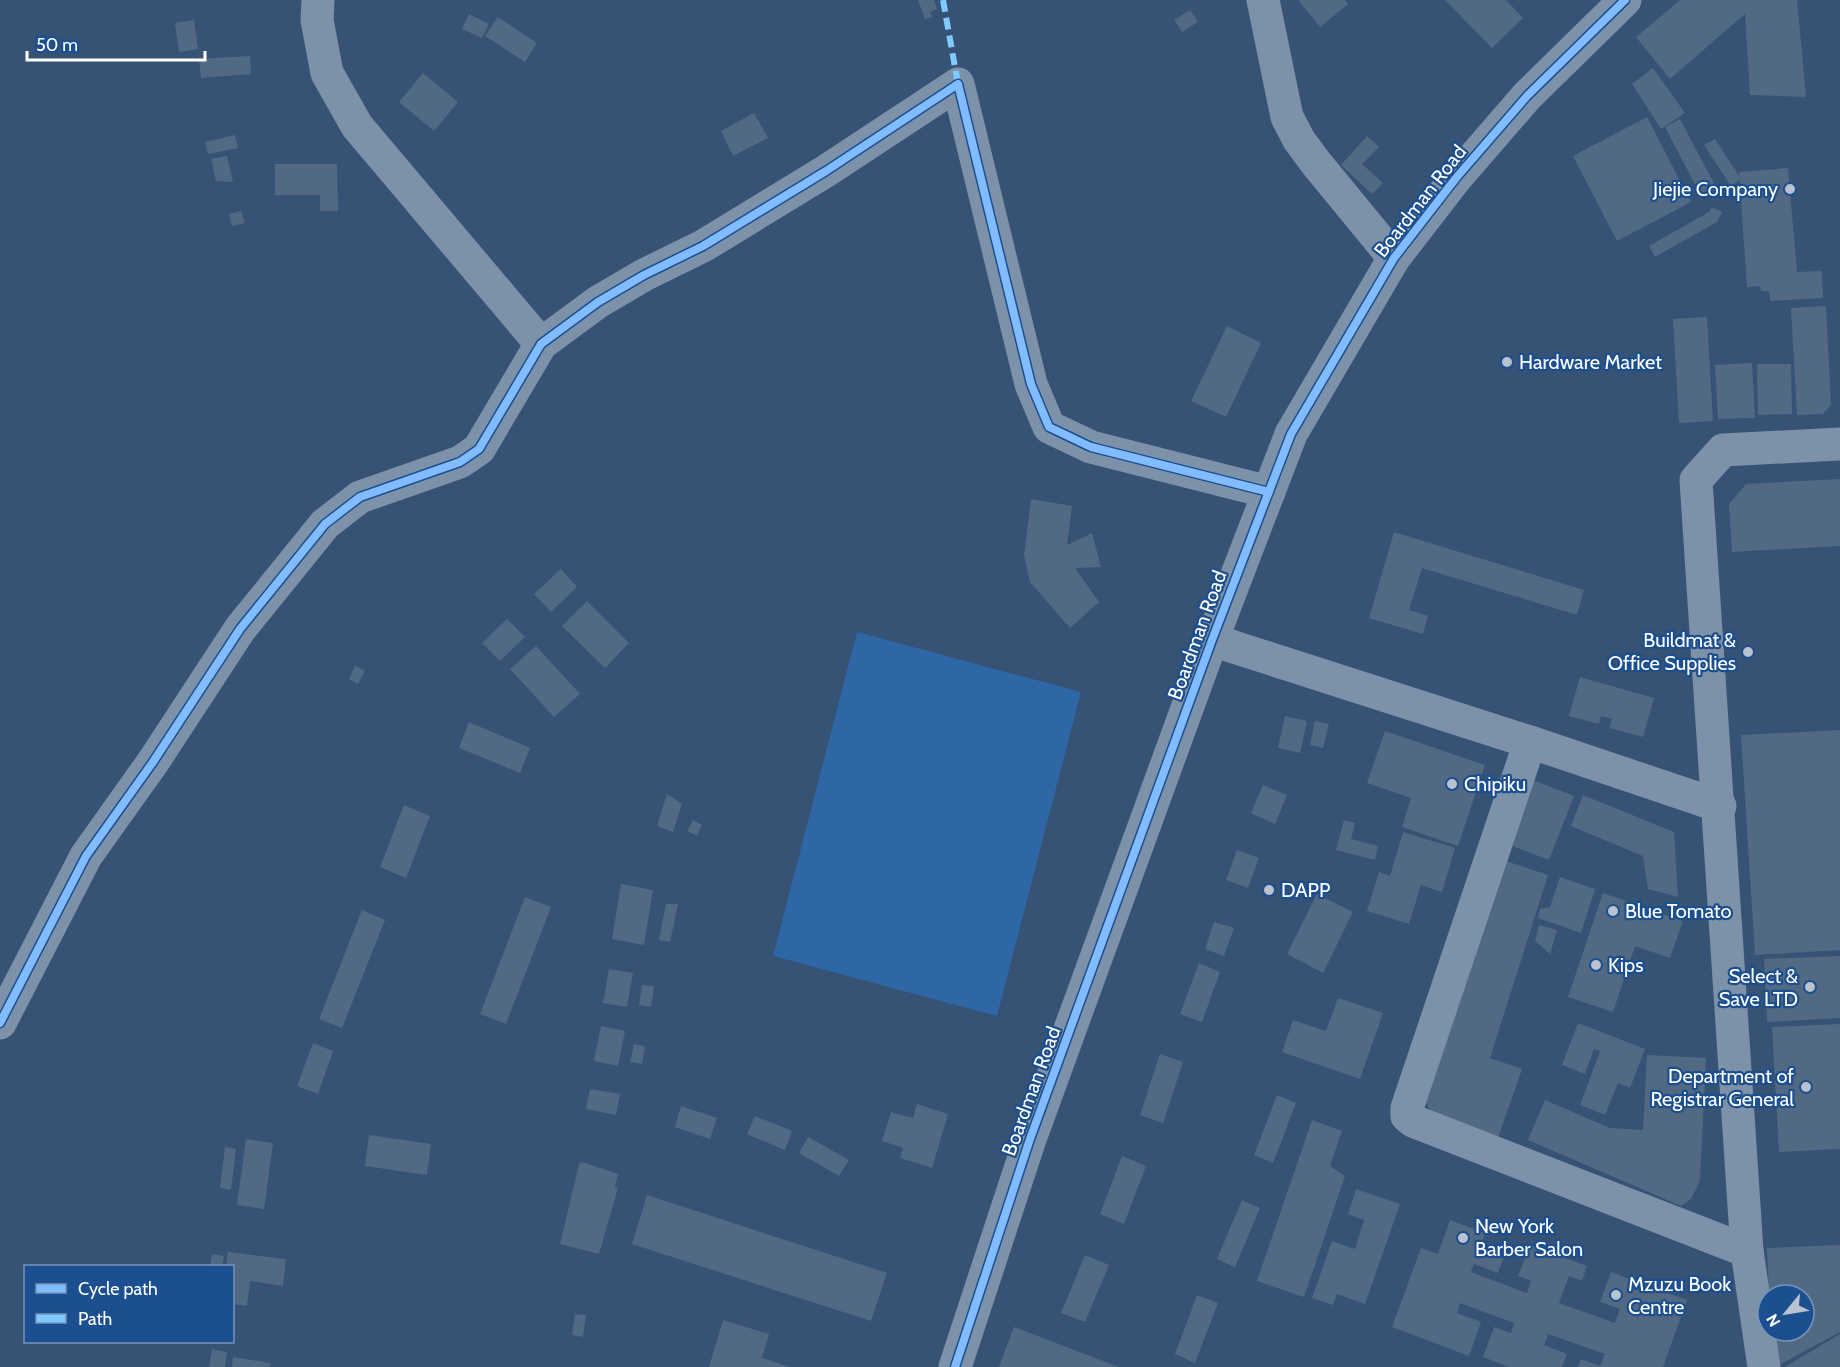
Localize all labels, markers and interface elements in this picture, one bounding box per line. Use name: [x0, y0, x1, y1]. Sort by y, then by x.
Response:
scale bar: [27, 24, 206, 62]
text: 50 m: [36, 34, 78, 56]
street label: Boardman Road: [1369, 140, 1471, 262]
place label: Jiejie Company: [1652, 177, 1778, 201]
marker: Jiejie Company: [1783, 182, 1797, 196]
place label: Hardware Market: [1519, 350, 1662, 374]
marker: Hardware Market: [1500, 355, 1514, 369]
street label: Boardman Road: [1162, 567, 1232, 703]
place label: Buildmat & Office Supplies: [1608, 628, 1736, 675]
marker: Buildmat & Office Supplies: [1741, 645, 1755, 659]
place label: Chipiku: [1464, 772, 1526, 796]
marker: Chipiku: [1445, 777, 1459, 791]
place label: DAPP: [1281, 878, 1331, 902]
marker: DAPP: [1262, 883, 1276, 897]
place label: Blue Tomato: [1625, 899, 1731, 923]
marker: Blue Tomato: [1606, 904, 1620, 918]
place label: Kips: [1608, 953, 1643, 977]
marker: Kips: [1589, 958, 1603, 972]
place label: Select & Save LTD: [1719, 964, 1798, 1011]
marker: Select & Save LTD: [1803, 980, 1817, 994]
street label: Boardman Road: [996, 1023, 1066, 1159]
place label: Department of Registrar General: [1650, 1064, 1794, 1111]
marker: Department of Registrar General: [1799, 1080, 1813, 1094]
place label: New York Barber Salon: [1475, 1214, 1583, 1261]
marker: New York Barber Salon: [1456, 1231, 1470, 1245]
legend: [24, 1265, 234, 1343]
place label: Mzuzu Book Centre: [1628, 1272, 1731, 1319]
text: Cycle path: [78, 1278, 158, 1300]
north arrow: [1756, 1283, 1816, 1343]
marker: Mzuzu Book Centre: [1609, 1288, 1623, 1302]
text: Path: [78, 1308, 112, 1330]
text: N: [1762, 1311, 1784, 1330]

